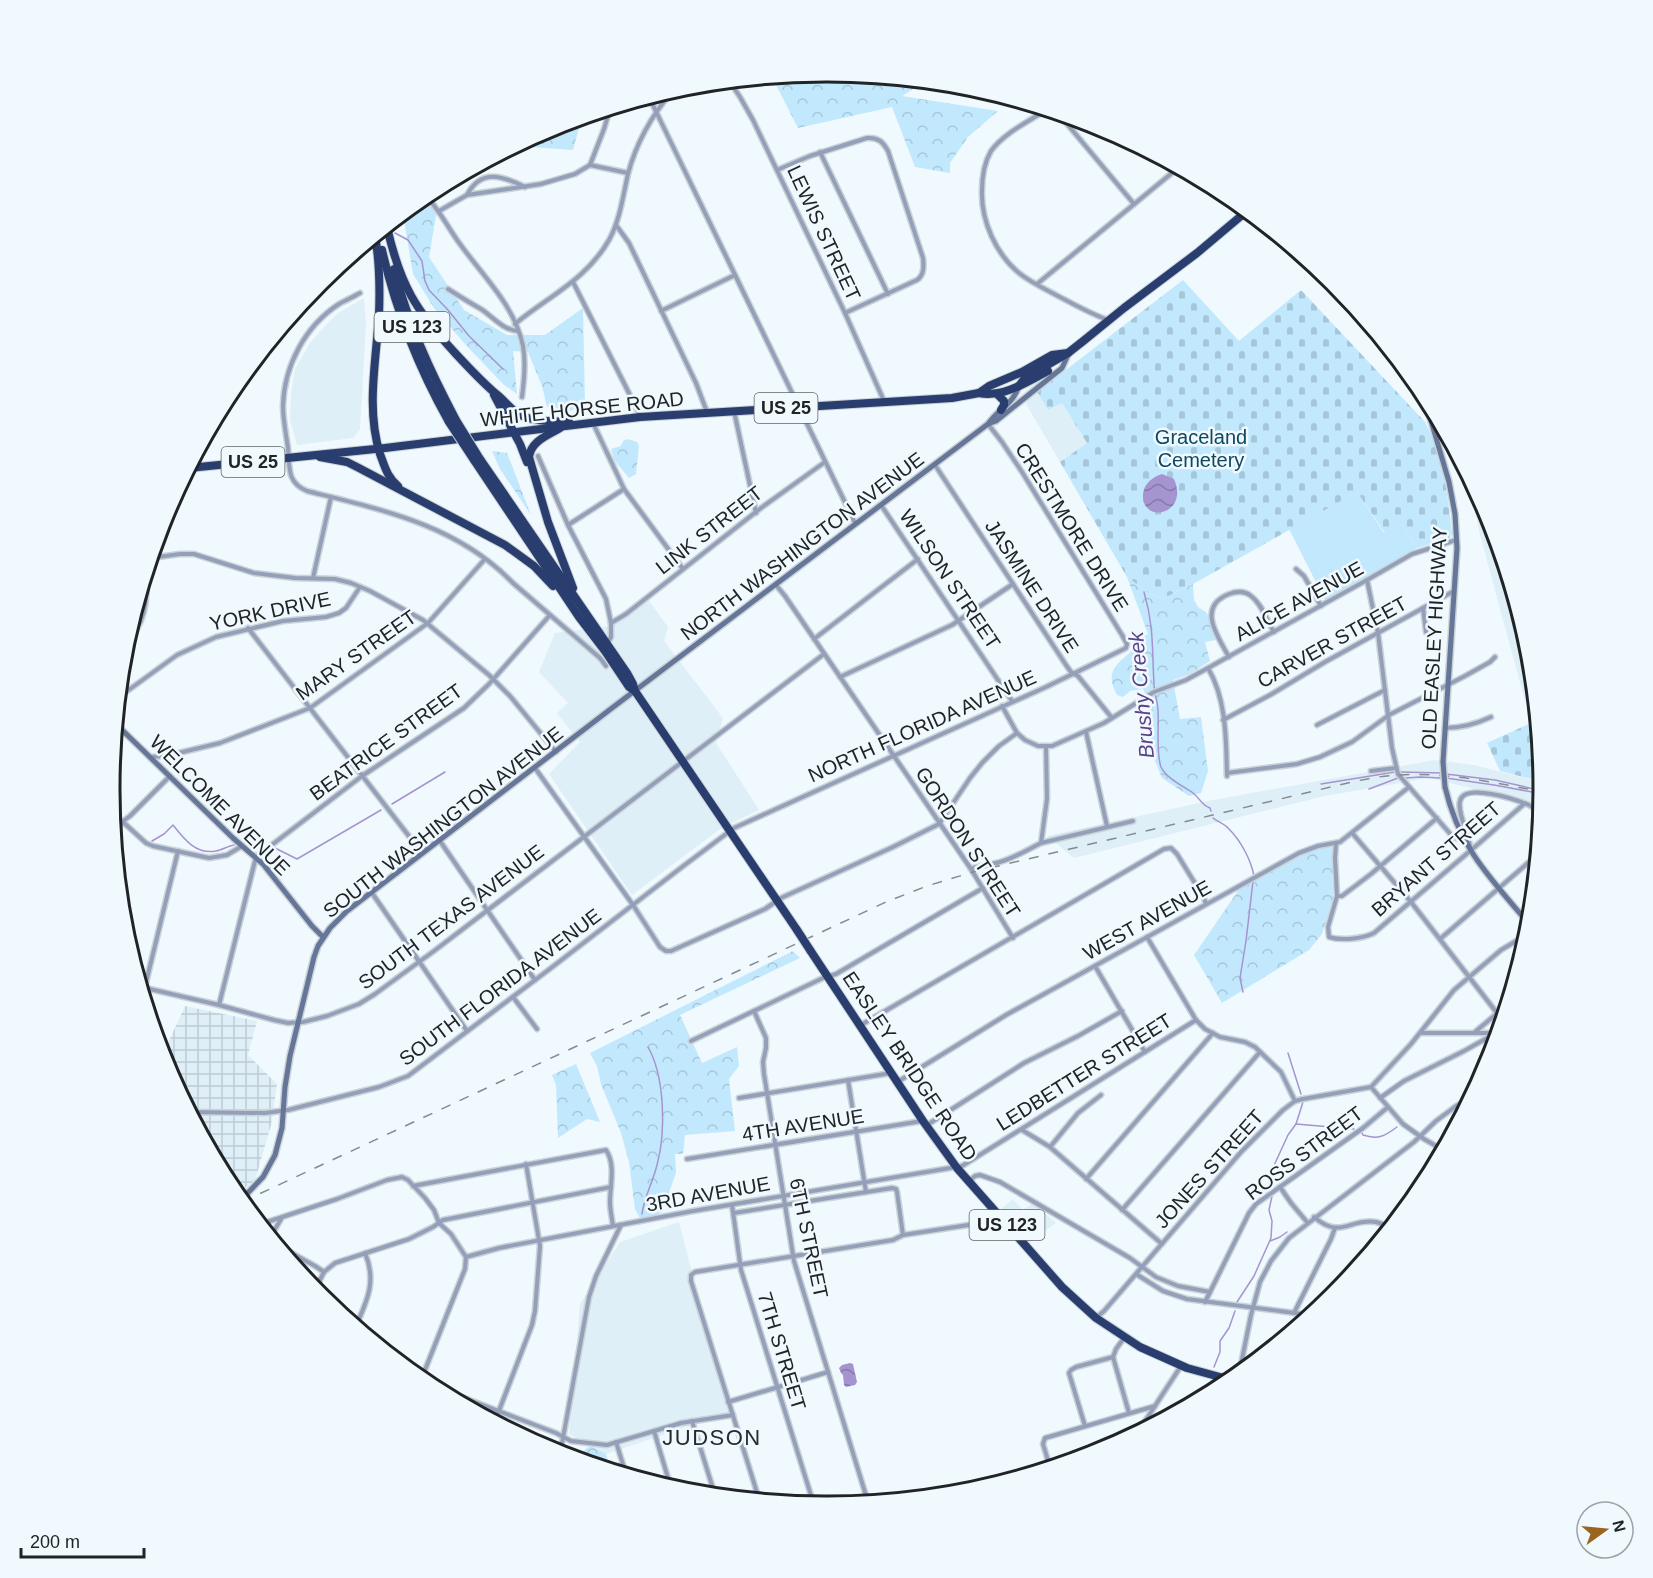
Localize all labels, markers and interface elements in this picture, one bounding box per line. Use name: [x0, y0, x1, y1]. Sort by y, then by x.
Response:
street label: LEWIS STREET: [783, 162, 865, 304]
road number: US 123: [374, 312, 450, 342]
street label: WHITE HORSE ROAD: [479, 387, 685, 431]
road number: US 25: [754, 393, 818, 423]
park label: Graceland Cemetery: [1155, 426, 1247, 471]
street label: CRESTMORE DRIVE: [1011, 439, 1133, 615]
road number: US 25: [222, 447, 284, 477]
street label: NORTH WASHINGTON AVENUE: [676, 447, 928, 645]
street label: LINK STREET: [651, 482, 767, 578]
street label: WILSON STREET: [895, 505, 1005, 653]
street label: JASMINE DRIVE: [981, 516, 1083, 656]
street label: OLD EASLEY HIGHWAY: [1417, 526, 1451, 750]
street label: ALICE AVENUE: [1231, 557, 1367, 645]
street label: YORK DRIVE: [207, 587, 333, 635]
street label: CARVER STREET: [1253, 592, 1411, 692]
street label: MARY STREET: [292, 605, 420, 705]
water label: Brushy Creek: [1124, 629, 1158, 759]
street label: NORTH FLORIDA AVENUE: [805, 666, 1039, 786]
street label: BEATRICE STREET: [306, 679, 466, 805]
street label: SOUTH WASHINGTON AVENUE: [319, 722, 567, 922]
street label: WELCOME AVENUE: [146, 731, 294, 879]
street label: GORDON STREET: [911, 763, 1025, 921]
street label: BRYANT STREET: [1367, 797, 1505, 921]
street label: SOUTH TEXAS AVENUE: [354, 840, 548, 994]
street label: WEST AVENUE: [1079, 876, 1215, 964]
street label: SOUTH FLORIDA AVENUE: [395, 904, 605, 1070]
street label: EASLEY BRIDGE ROAD: [839, 967, 981, 1165]
street label: LEDBETTER STREET: [992, 1009, 1176, 1135]
street label: ROSS STREET: [1241, 1102, 1367, 1204]
street label: 4TH AVENUE: [741, 1105, 865, 1145]
street label: JONES STREET: [1150, 1105, 1268, 1233]
street label: 3RD AVENUE: [644, 1172, 772, 1216]
street label: 6TH STREET: [786, 1176, 832, 1300]
road number: US 123: [970, 1210, 1044, 1240]
street label: 7TH STREET: [754, 1289, 810, 1413]
district label: JUDSON: [662, 1425, 762, 1450]
north arrow: [1575, 1500, 1635, 1560]
text: N: [1609, 1518, 1629, 1534]
scale bar: [21, 1521, 144, 1559]
text: 200 m: [30, 1532, 80, 1552]

